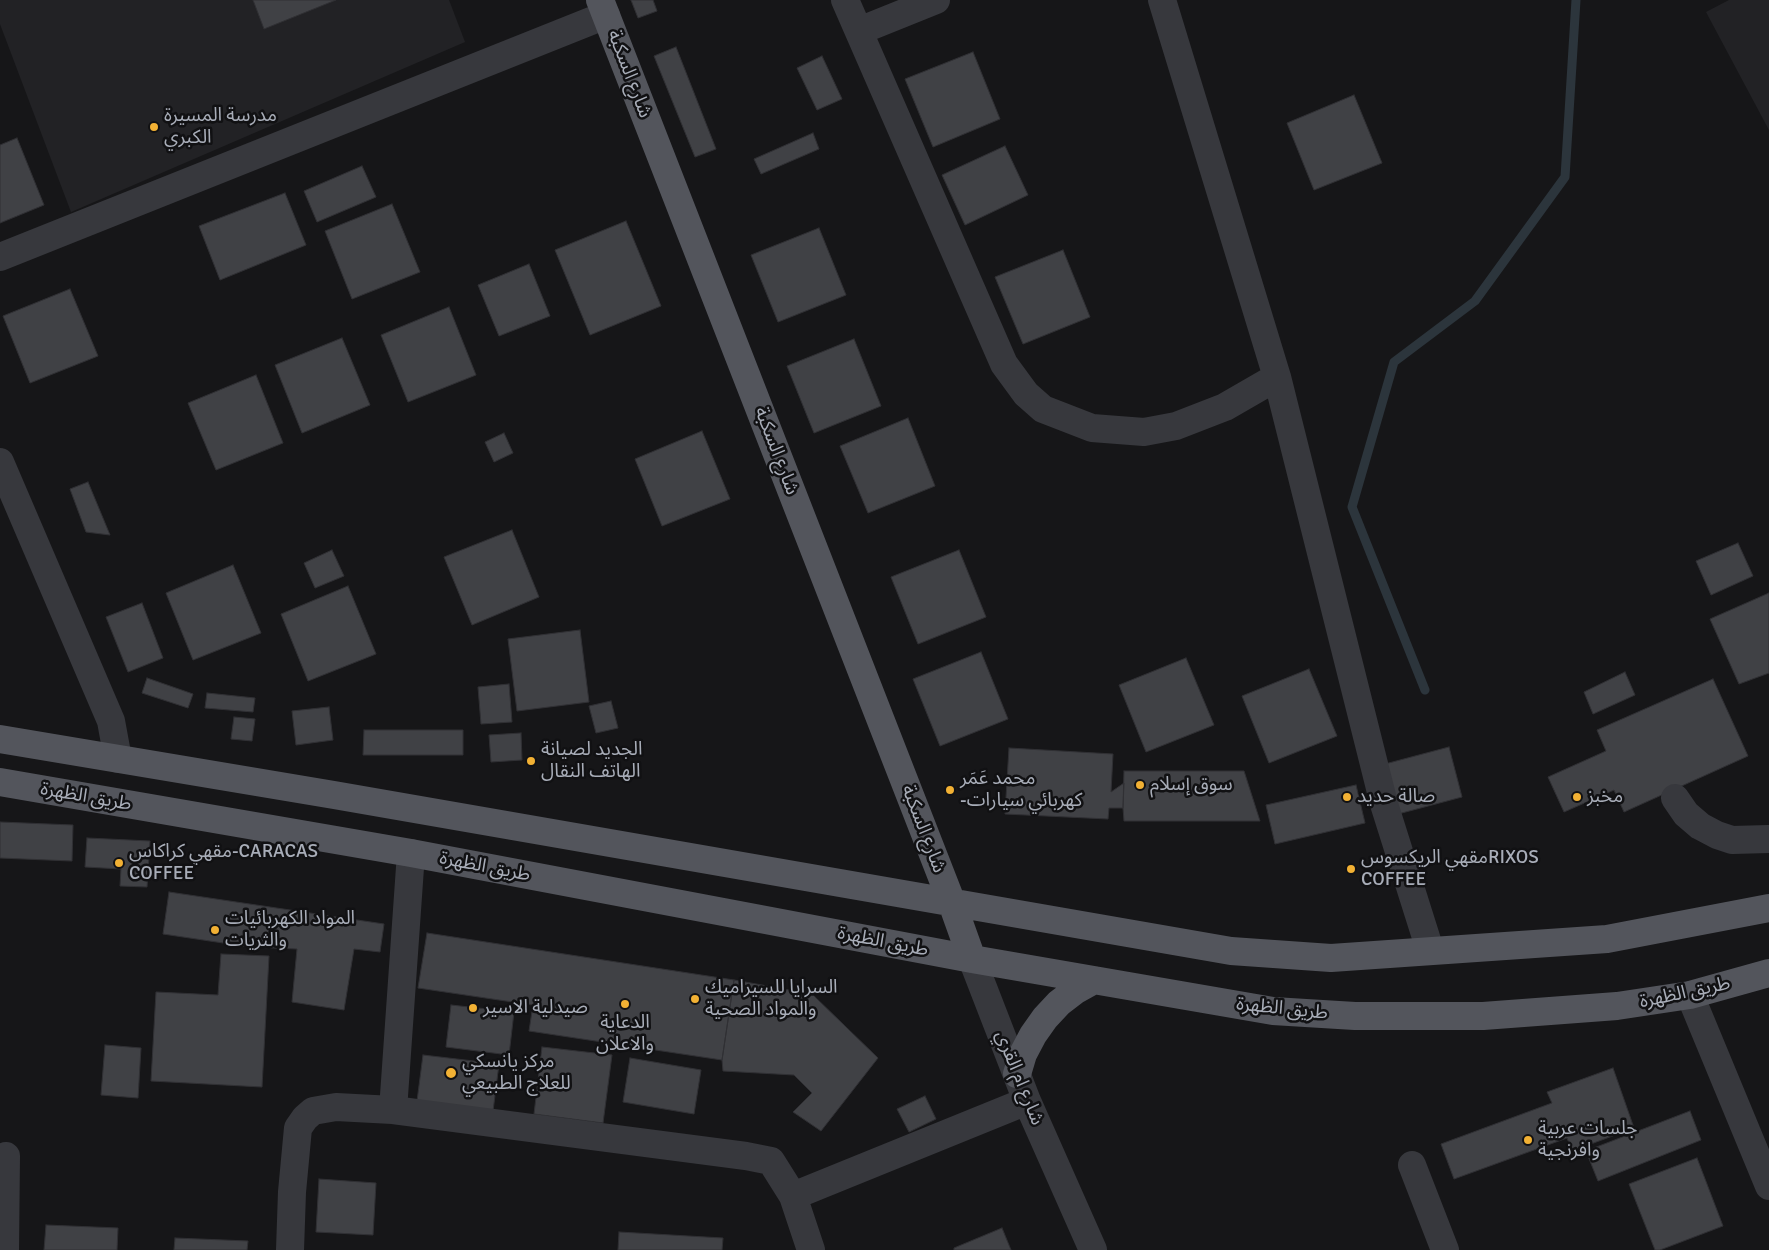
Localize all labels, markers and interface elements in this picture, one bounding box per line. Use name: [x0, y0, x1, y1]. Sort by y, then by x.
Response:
street label: شارع السكبة: [602, 27, 656, 121]
place label: مدرسة المسيرة الكبري: [164, 105, 277, 149]
marker: مدرسة المسيرة الكبري: [148, 121, 160, 133]
street label: شارع السكبة: [749, 404, 803, 498]
place label: الجديد لصيانة الهاتف النقال: [541, 739, 643, 783]
marker: الجديد لصيانة الهاتف النقال: [525, 755, 537, 767]
place label: محمد عَمَر -كهربائي سيارات: [960, 768, 1082, 812]
place label: سوق إسلام: [1150, 774, 1233, 796]
street label: طريق الظهرة: [39, 778, 133, 816]
marker: سوق إسلام: [1134, 779, 1146, 791]
street label: شارع السكبة: [896, 782, 950, 876]
marker: محمد عَمَر -كهربائي سيارات: [944, 784, 956, 796]
place label: صالة حديد: [1357, 786, 1435, 808]
place label: مخبز: [1587, 786, 1623, 808]
marker: صالة حديد: [1341, 791, 1353, 803]
marker: مخبز: [1571, 791, 1583, 803]
place label: مقهي كراكاس-CARACAS COFFEE: [129, 841, 318, 885]
street label: طريق الظهرة: [438, 847, 532, 887]
place label: مقهي الريكسوسRIXOS COFFEE: [1361, 847, 1539, 891]
marker: مقهي كراكاس-CARACAS COFFEE: [113, 857, 125, 869]
marker: مقهي الريكسوسRIXOS COFFEE: [1345, 863, 1357, 875]
place label: المواد الكهربائيات والثريات: [225, 908, 355, 952]
street label: طريق الظهرة: [836, 922, 930, 962]
marker: المواد الكهربائيات والثريات: [209, 924, 221, 936]
street label: طريق الظهرة: [1638, 972, 1732, 1014]
place label: السرايا للسيراميك والمواد الصحية: [705, 977, 838, 1021]
marker: السرايا للسيراميك والمواد الصحية: [689, 993, 701, 1005]
street label: طريق الظهرة: [1235, 993, 1329, 1025]
place label: صيدلية الاسير: [483, 997, 588, 1019]
marker: الدعاية والاعلان: [619, 998, 631, 1010]
marker: صيدلية الاسير: [467, 1002, 479, 1014]
place label: الدعاية والاعلان: [596, 1012, 654, 1056]
street label: شارع ام القري: [990, 1027, 1048, 1129]
place label: مركز يانسكي للعلاج الطبيعي: [462, 1051, 571, 1095]
marker: مركز يانسكي للعلاج الطبيعي: [444, 1066, 458, 1080]
place label: جلسات عربية وافرنجية: [1538, 1118, 1638, 1162]
marker: جلسات عربية وافرنجية: [1522, 1134, 1534, 1146]

